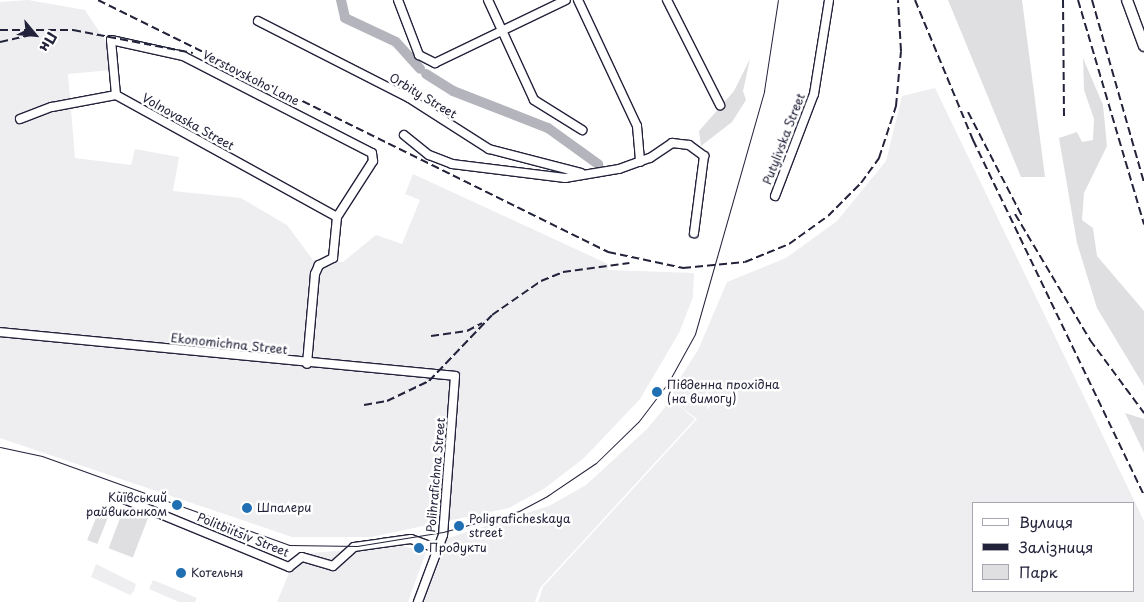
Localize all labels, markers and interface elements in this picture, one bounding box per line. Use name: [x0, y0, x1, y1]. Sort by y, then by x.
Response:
north arrow: [10, 10, 60, 60]
text: Пн: [35, 28, 63, 56]
street label: Verstovskoho Lane: [200, 47, 302, 109]
street label: Orbity Street: [386, 70, 460, 122]
street label: Volnovaska Street: [139, 90, 237, 154]
street label: Putylivska Street: [760, 91, 808, 187]
street label: Ekonomichna Street: [170, 331, 288, 357]
place label: Південна прохідна (на вимогу): [667, 378, 780, 406]
marker: Південна прохідна (на вимогу): [651, 386, 663, 398]
street label: Polihrafichna Street: [424, 417, 448, 533]
place label: Київський райвиконком: [86, 491, 167, 519]
marker: Київський райвиконком: [171, 499, 183, 511]
place label: Шпалери: [257, 501, 311, 515]
marker: Шпалери: [241, 502, 253, 514]
legend: [972, 502, 1134, 592]
street label: Politbiitsiv Street: [195, 510, 291, 560]
text: Вулиця: [1019, 510, 1073, 533]
place label: Poligraficheskaya street: [469, 512, 570, 540]
marker: Poligraficheskaya street: [453, 520, 465, 532]
text: Залізниця: [1019, 535, 1093, 558]
place label: Продукти: [429, 541, 487, 555]
marker: Продукти: [413, 542, 425, 554]
text: Парк: [1019, 560, 1058, 583]
place label: Котельня: [191, 566, 243, 580]
marker: Котельня: [175, 567, 187, 579]

